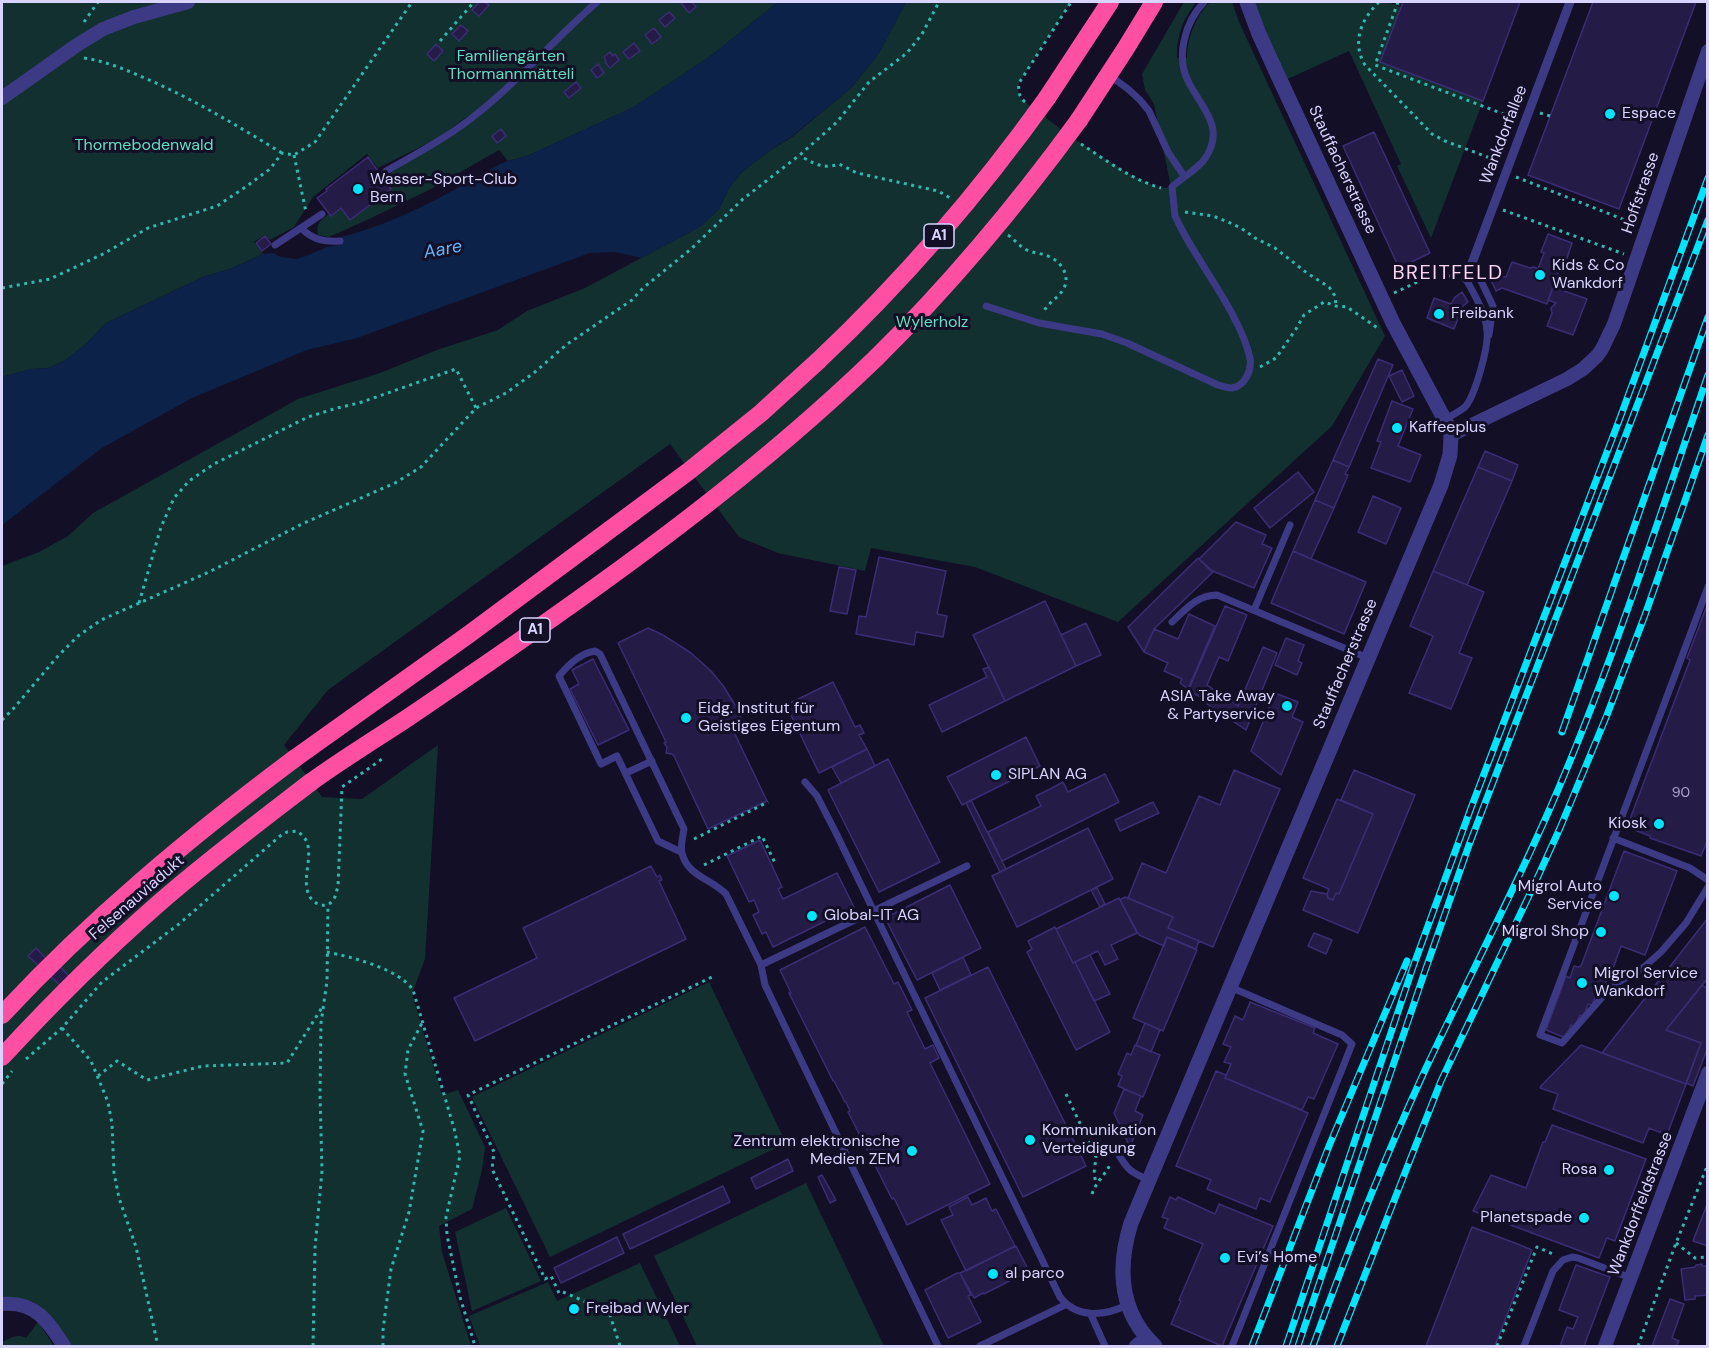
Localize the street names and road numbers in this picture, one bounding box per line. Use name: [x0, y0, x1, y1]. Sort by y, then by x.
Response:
street label: Wankdorfallee: [1476, 83, 1532, 187]
street label: Stauffacherstrasse: [1304, 103, 1380, 237]
street label: Hoffstrasse: [1618, 150, 1664, 236]
road number: A1: [924, 224, 954, 248]
street label: Stauffacherstrasse: [1310, 596, 1382, 732]
road number: A1: [520, 618, 550, 642]
street label: Felsenauviadukt: [86, 852, 188, 944]
street label: Wankdorffeldstrasse: [1605, 1129, 1677, 1279]

